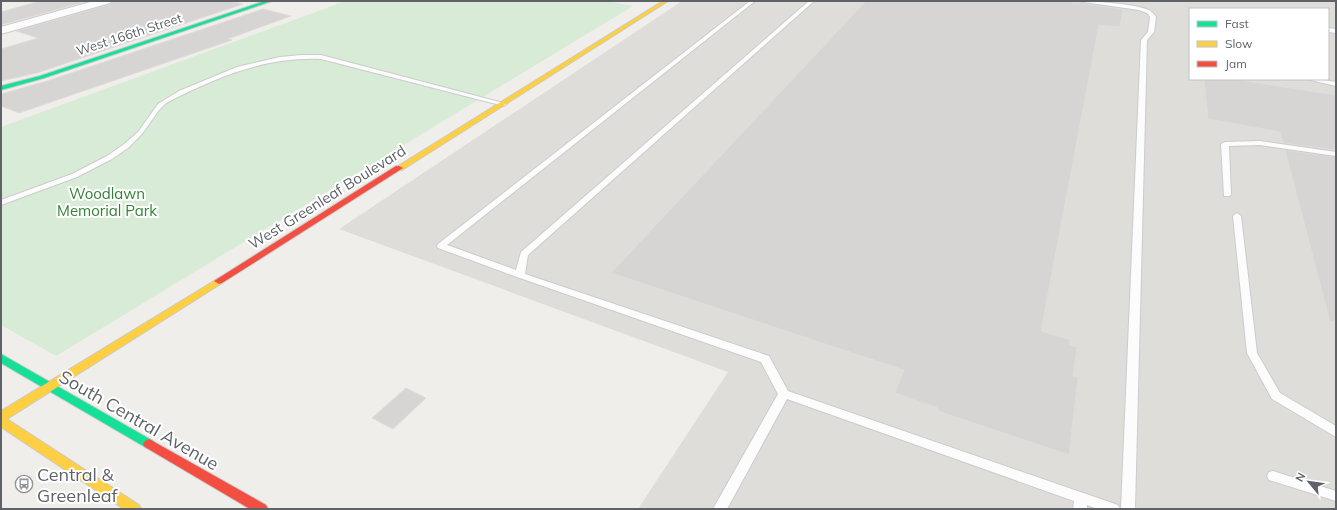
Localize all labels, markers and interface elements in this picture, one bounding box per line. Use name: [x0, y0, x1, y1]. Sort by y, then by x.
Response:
legend: [1189, 8, 1329, 80]
street label: West 166th Street: [74, 9, 184, 59]
text: Fast: [1225, 16, 1249, 31]
text: Slow: [1225, 36, 1253, 51]
text: Jam: [1225, 56, 1247, 71]
street label: West Greenleaf Boulevard: [245, 141, 409, 253]
park label: Woodlawn Memorial Park: [57, 184, 157, 220]
street label: South Central Avenue: [55, 365, 223, 475]
north arrow: [1289, 462, 1329, 502]
place label: Central & Greenleaf: [37, 463, 119, 507]
text: N: [1292, 470, 1308, 484]
bus stop icon: Central & Greenleaf: [14, 474, 34, 494]

